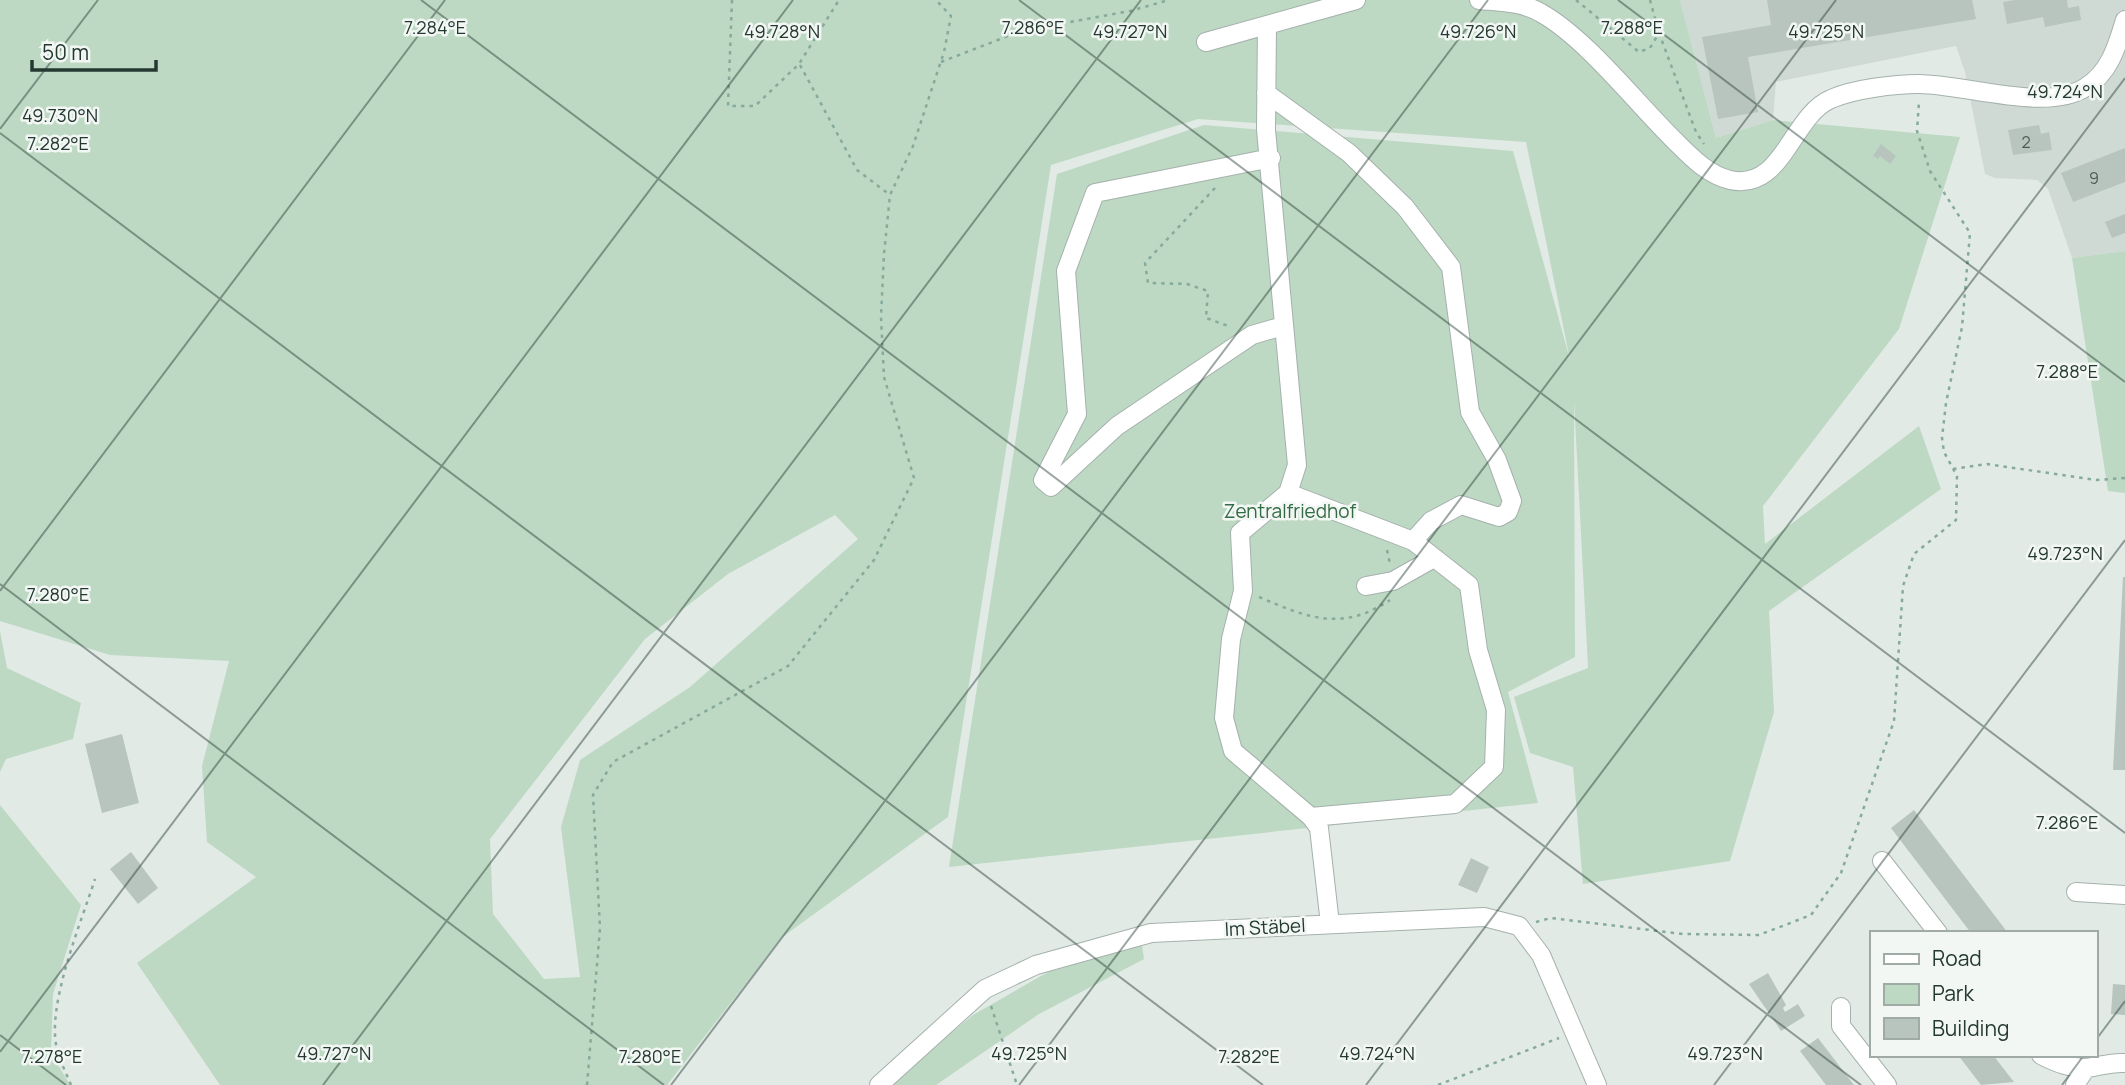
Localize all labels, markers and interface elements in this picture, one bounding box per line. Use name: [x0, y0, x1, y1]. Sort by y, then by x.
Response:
text: 7.284°E: [404, 15, 466, 39]
text: 7.286°E: [1002, 15, 1064, 39]
text: 7.288°E: [1601, 15, 1663, 39]
text: 49.728°N: [744, 19, 820, 43]
text: 49.727°N: [1093, 19, 1167, 43]
text: 49.726°N: [1440, 19, 1516, 43]
text: 49.725°N: [1788, 19, 1864, 43]
scale bar: [32, 28, 156, 72]
text: 50 m: [42, 38, 89, 66]
text: 49.724°N: [2027, 79, 2103, 103]
text: 49.730°N: [22, 103, 98, 127]
text: 7.282°E: [27, 131, 89, 155]
house number: 2: [2021, 131, 2031, 153]
house number: 9: [2089, 167, 2099, 189]
text: 7.288°E: [2036, 359, 2098, 383]
park label: Zentralfriedhof: [1224, 498, 1357, 524]
text: 49.723°N: [2027, 541, 2103, 565]
text: 7.280°E: [27, 582, 89, 606]
text: 7.286°E: [2036, 810, 2098, 834]
street label: Im Stäbel: [1224, 912, 1306, 942]
legend: [1870, 931, 2097, 1057]
text: Road: [1932, 944, 1982, 972]
text: Park: [1932, 979, 1974, 1007]
text: Building: [1932, 1014, 2009, 1042]
text: 49.727°N: [297, 1041, 371, 1065]
text: 49.725°N: [991, 1041, 1067, 1065]
text: 49.724°N: [1339, 1041, 1415, 1065]
text: 49.723°N: [1687, 1041, 1763, 1065]
text: 7.278°E: [22, 1044, 82, 1068]
text: 7.280°E: [619, 1044, 681, 1068]
text: 7.282°E: [1218, 1044, 1280, 1068]

